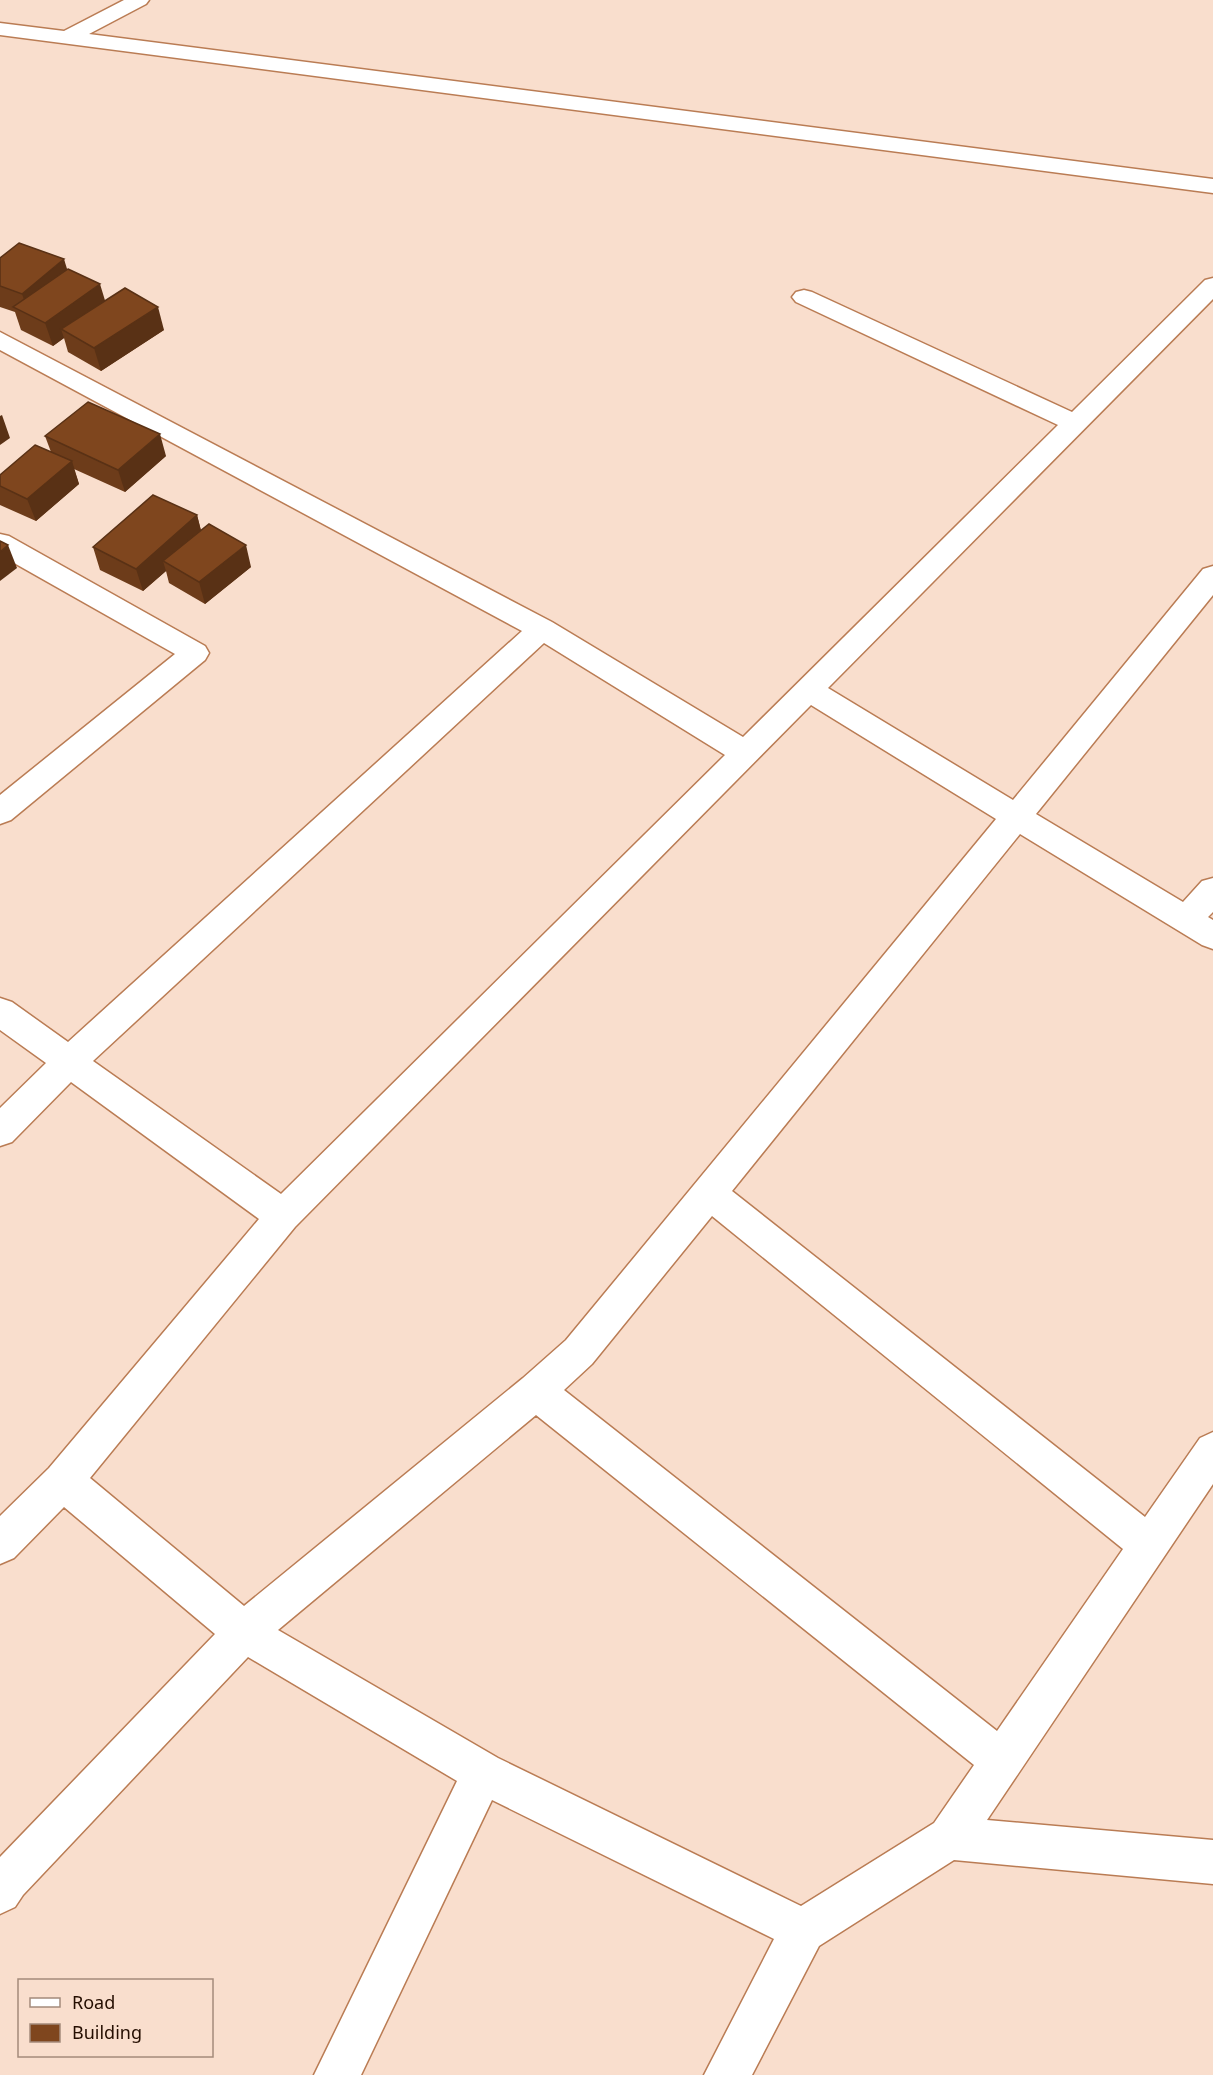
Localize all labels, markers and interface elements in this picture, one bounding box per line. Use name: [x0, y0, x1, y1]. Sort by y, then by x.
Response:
legend: [18, 1979, 213, 2057]
text: Road: [72, 1990, 115, 2014]
text: Building: [72, 2020, 142, 2044]

